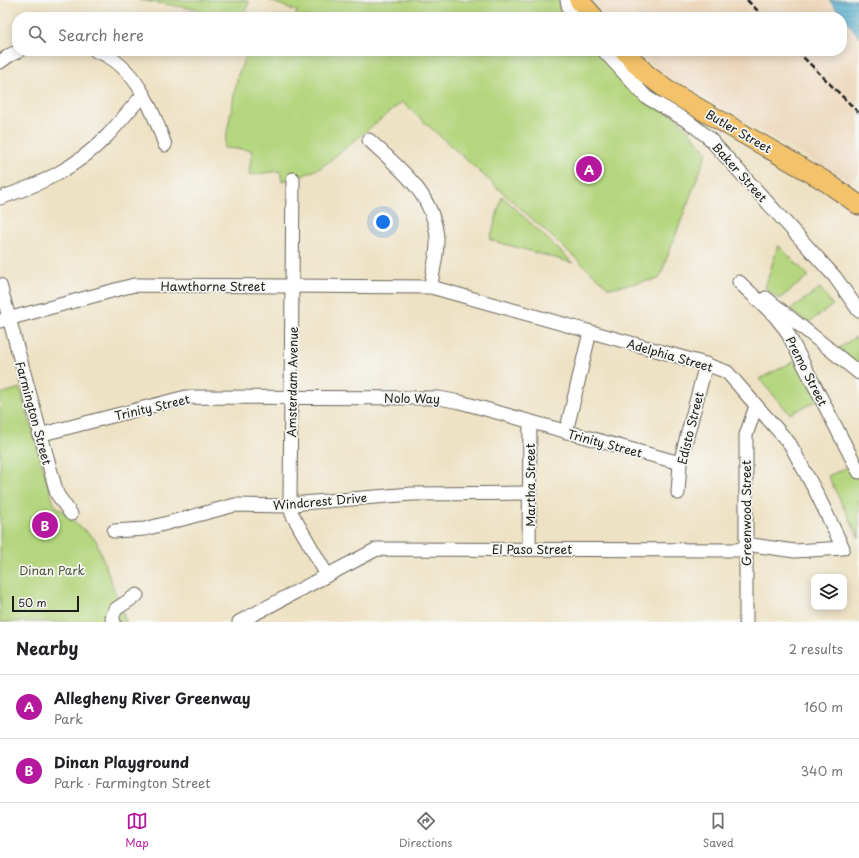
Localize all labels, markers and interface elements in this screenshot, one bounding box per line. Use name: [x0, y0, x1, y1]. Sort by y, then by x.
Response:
search box: [12, 12, 847, 56]
icon: search: [26, 23, 48, 45]
text: Search here: [58, 23, 144, 46]
street label: Butler Street: [703, 105, 775, 157]
street label: Baker Street: [708, 138, 772, 206]
pin: A: [576, 154, 602, 184]
your location: [373, 212, 393, 232]
street label: Hawthorne Street: [160, 277, 266, 295]
street label: Amsterdam Avenue: [282, 326, 302, 438]
street label: Premo Street: [782, 333, 832, 409]
street label: Adelphia Street: [625, 334, 715, 376]
street label: Farmington Street: [12, 359, 57, 467]
street label: Nolo Way: [384, 389, 440, 407]
street label: Trinity Street: [113, 390, 192, 424]
street label: Edisto Street: [672, 390, 708, 466]
street label: Trinity Street: [566, 424, 645, 462]
street label: Martha Street: [521, 443, 539, 527]
street label: Greenwood Street: [737, 460, 755, 566]
street label: Windcrest Drive: [272, 488, 368, 514]
pin: B: [32, 510, 58, 540]
street label: El Paso Street: [492, 540, 572, 558]
park label: Dinan Park: [19, 561, 85, 579]
map controls: [811, 574, 847, 610]
button: layers: [811, 574, 847, 610]
scale bar: [12, 594, 79, 613]
text: 50 m: [18, 594, 47, 611]
text: Nearby: [16, 635, 78, 661]
text: 2 results: [789, 639, 843, 658]
text: Allegheny River Greenway: [54, 686, 251, 709]
text: A: [24, 697, 34, 716]
text: 160 m: [804, 697, 843, 716]
text: Park: [54, 709, 83, 728]
text: Dinan Playground: [54, 750, 189, 773]
text: B: [25, 761, 33, 780]
text: 340 m: [800, 761, 843, 780]
text: Park · Farmington Street: [54, 773, 211, 792]
tab: Map: [125, 810, 149, 851]
tab: Directions: [399, 810, 452, 851]
tab: Saved: [703, 810, 734, 851]

